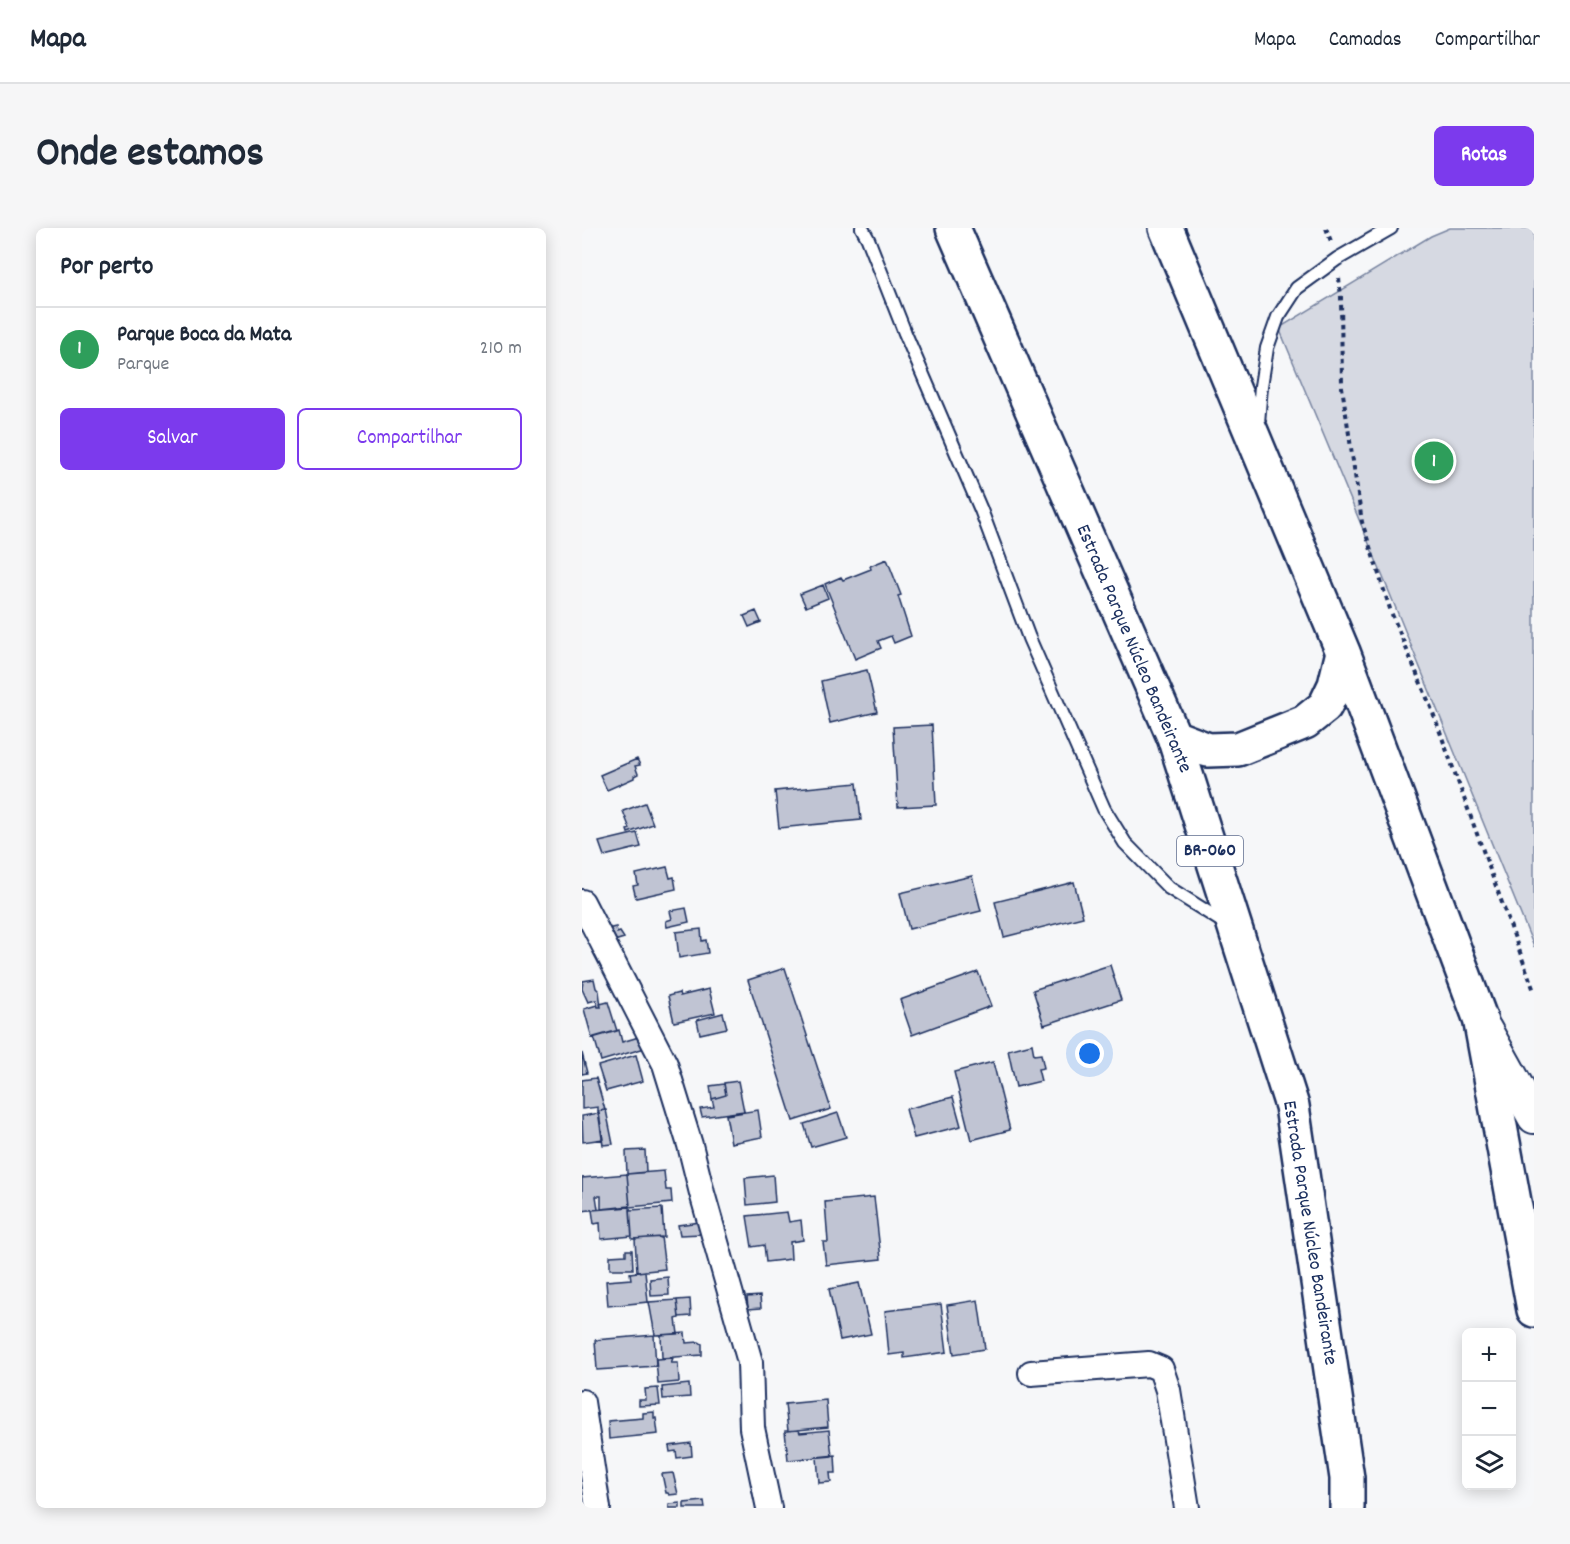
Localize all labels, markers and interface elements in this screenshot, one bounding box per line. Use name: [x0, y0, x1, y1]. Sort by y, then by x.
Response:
text: Mapa: [30, 21, 86, 61]
text: Mapa: [1254, 26, 1296, 56]
text: Camadas: [1329, 26, 1402, 56]
text: Compartilhar: [1435, 26, 1540, 56]
text: Onde estamos: [36, 126, 264, 186]
button: Rotas: [1434, 126, 1534, 186]
text: Por perto: [60, 249, 153, 286]
text: Parque Boca da Mata: [117, 320, 291, 351]
text: 1: [77, 335, 82, 363]
text: 210 m: [480, 335, 522, 363]
text: Parque: [117, 351, 169, 379]
button: Salvar: [60, 408, 285, 470]
button: Compartilhar: [297, 408, 522, 470]
pin: 1: [1414, 438, 1454, 484]
street label: Estrada Parque Núcleo Bandeirante: [1068, 520, 1198, 778]
road number: BR-060: [1177, 836, 1243, 866]
your location: [1075, 1039, 1104, 1068]
street label: Estrada Parque Núcleo Bandeirante: [1274, 1099, 1344, 1368]
map controls: [1462, 1328, 1516, 1490]
button: +: [1462, 1328, 1516, 1382]
button: −: [1462, 1382, 1516, 1436]
button: layers: [1462, 1436, 1516, 1490]

